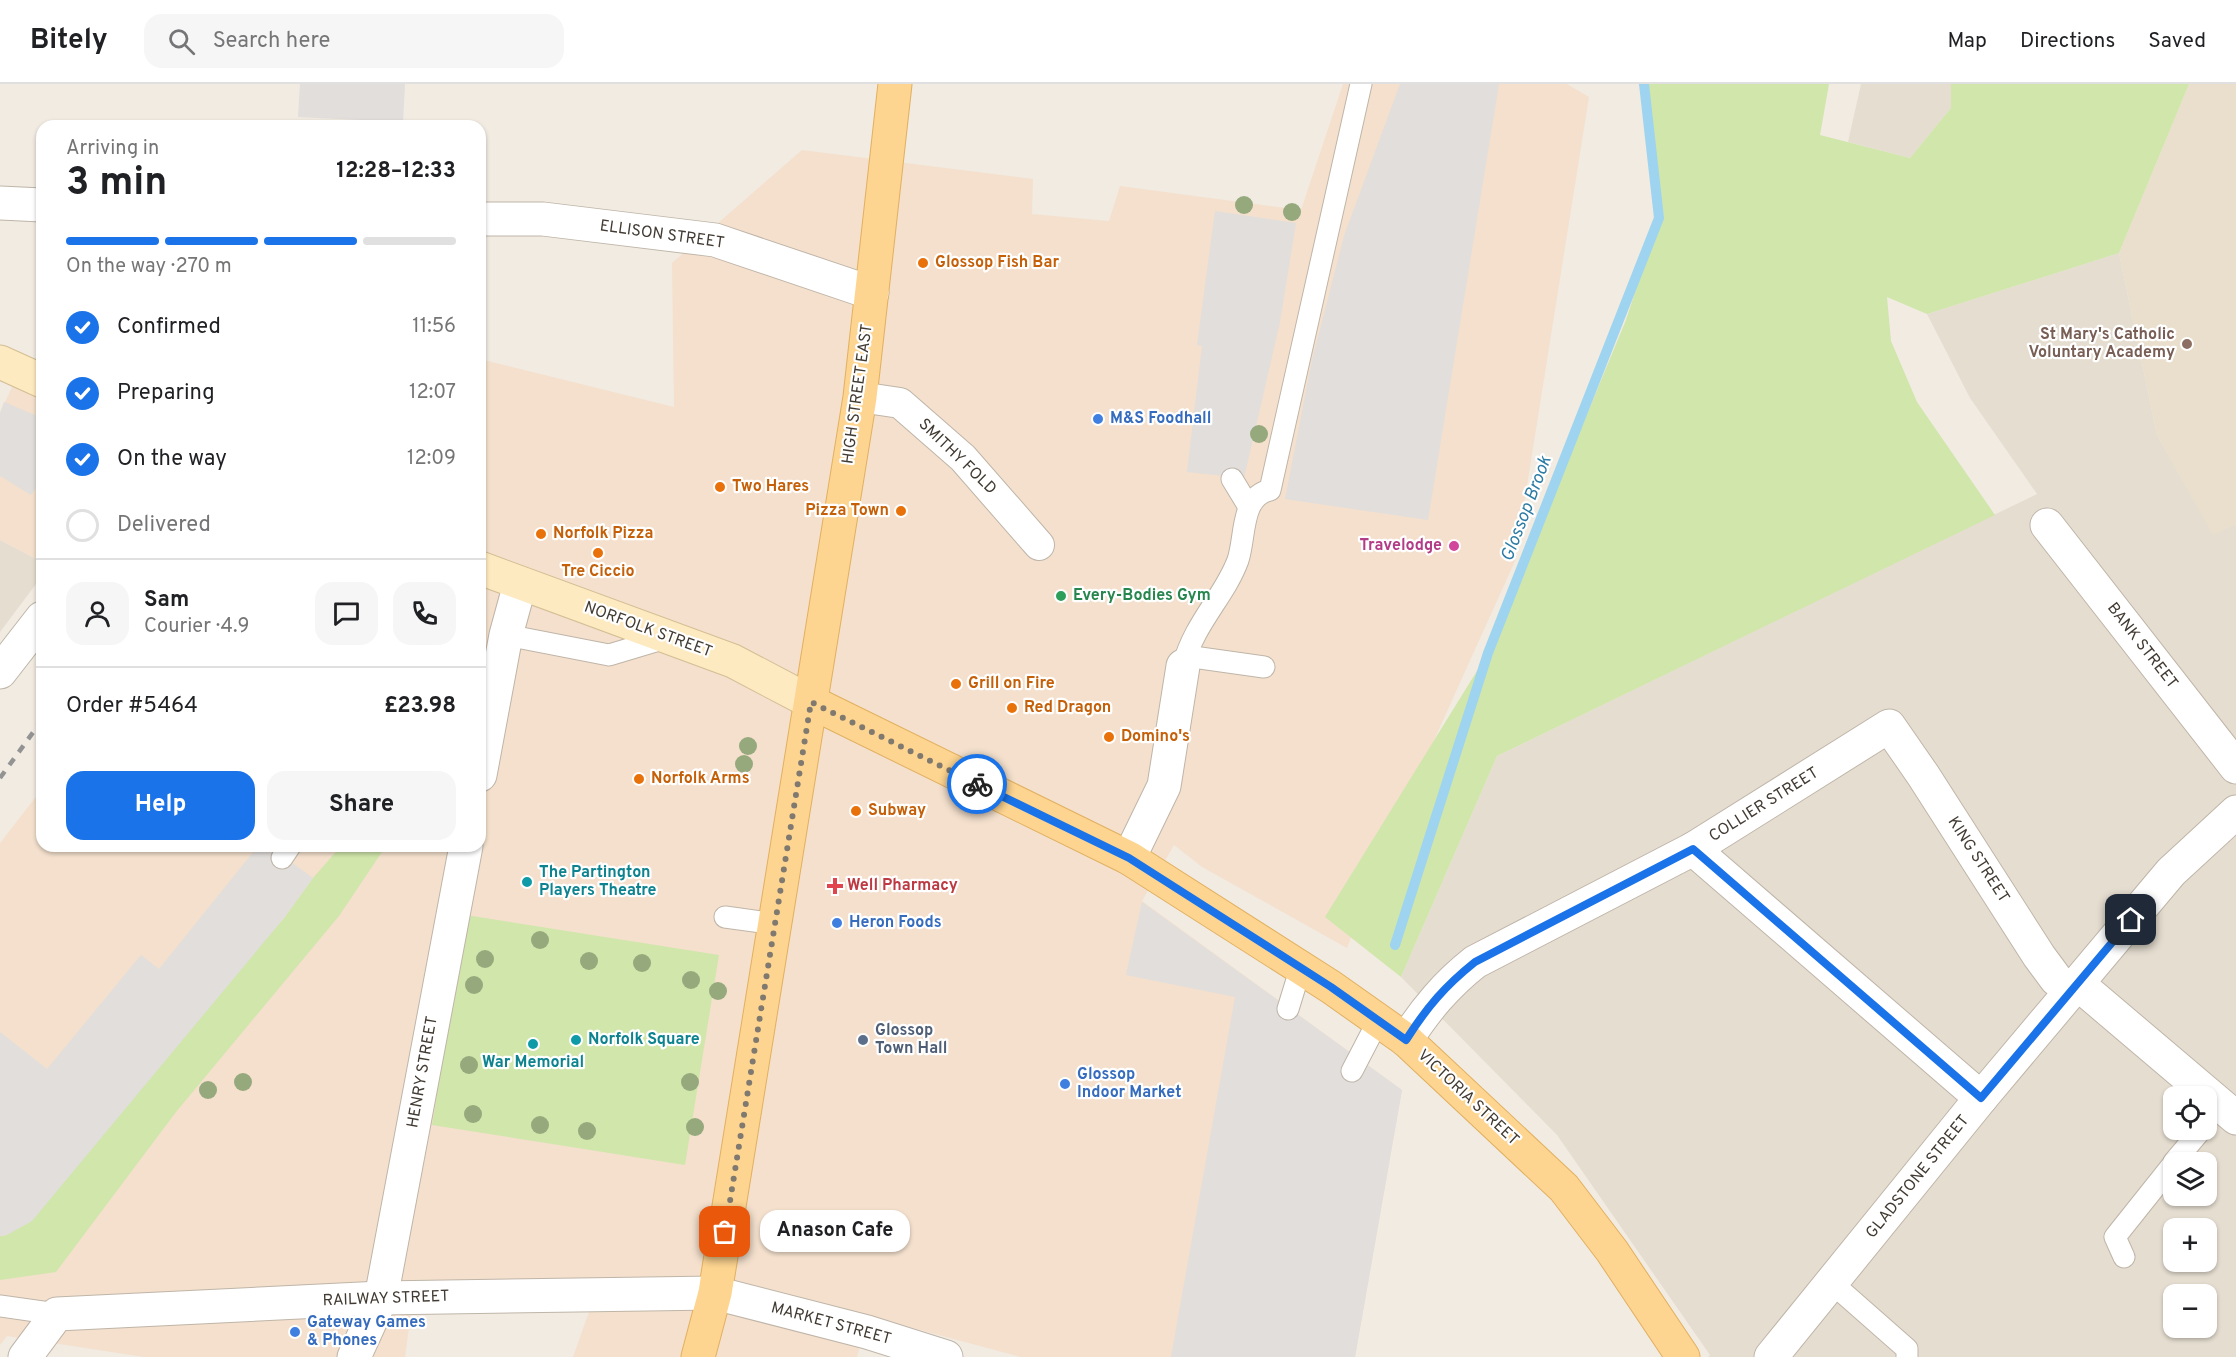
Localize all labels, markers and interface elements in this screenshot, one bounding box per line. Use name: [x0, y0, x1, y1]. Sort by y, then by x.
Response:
search box: [144, 14, 564, 68]
text: Bitely: [30, 23, 108, 59]
icon: search: [165, 25, 198, 58]
text: Search here: [213, 28, 330, 55]
text: Map: [1947, 28, 1987, 55]
text: Directions: [2020, 28, 2115, 55]
text: Saved: [2148, 28, 2206, 55]
text: Arriving in: [66, 136, 159, 162]
text: 12:28–12:33: [336, 158, 456, 185]
text: 3 min: [66, 160, 167, 209]
street label: ELLISON STREET: [598, 216, 726, 254]
place label: Glossop Fish Bar: [935, 253, 1059, 273]
text: On the way · 270 m: [66, 254, 232, 280]
marker: Glossop Fish Bar: [916, 256, 930, 270]
icon: check: [66, 311, 99, 344]
text: Confirmed: [117, 314, 221, 341]
text: 11:56: [412, 314, 456, 340]
street label: HIGH STREET EAST: [838, 323, 878, 465]
place label: St Mary's Catholic Voluntary Academy: [2029, 325, 2175, 363]
marker: St Mary's Catholic Voluntary Academy: [2180, 337, 2194, 351]
icon: check: [66, 377, 99, 410]
text: Preparing: [117, 380, 215, 407]
text: 12:07: [409, 380, 456, 406]
place label: M&S Foodhall: [1110, 409, 1211, 429]
marker: M&S Foodhall: [1091, 412, 1105, 426]
street label: SMITHY FOLD: [914, 415, 1000, 499]
icon: check: [66, 443, 99, 476]
text: On the way: [117, 446, 227, 473]
text: 12:09: [407, 446, 456, 472]
water label: Glossop Brook: [1496, 452, 1558, 565]
place label: Two Hares: [732, 477, 809, 497]
marker: Two Hares: [713, 480, 727, 494]
place label: Pizza Town: [805, 501, 889, 521]
marker: Pizza Town: [894, 504, 908, 518]
text: Delivered: [117, 512, 211, 539]
place label: Norfolk Pizza: [553, 524, 653, 544]
marker: Norfolk Pizza: [534, 527, 548, 541]
place label: Travelodge: [1359, 536, 1442, 556]
marker: Travelodge: [1447, 539, 1461, 553]
marker: Tre Ciccio: [591, 546, 605, 560]
place label: Tre Ciccio: [561, 562, 635, 582]
button: person: [66, 582, 129, 645]
button: chat: [315, 582, 378, 645]
button: phone: [393, 582, 456, 645]
place label: Every-Bodies Gym: [1073, 586, 1211, 606]
text: Sam: [144, 587, 189, 614]
marker: Every-Bodies Gym: [1054, 589, 1068, 603]
street label: NORFOLK STREET: [581, 598, 715, 662]
street label: BANK STREET: [2102, 599, 2182, 693]
text: Courier · 4.9: [144, 614, 249, 640]
place label: Grill on Fire: [968, 674, 1055, 694]
marker: Grill on Fire: [949, 677, 963, 691]
text: Order #5464: [66, 693, 198, 720]
text: £23.98: [384, 693, 456, 720]
place label: Red Dragon: [1024, 698, 1111, 718]
marker: Red Dragon: [1005, 701, 1019, 715]
place label: Domino's: [1121, 727, 1190, 747]
marker: Domino's: [1102, 730, 1116, 744]
courier: [947, 754, 1007, 814]
street label: COLLIER STREET: [1705, 763, 1823, 847]
icon: bike: [961, 768, 994, 801]
place label: Norfolk Arms: [651, 769, 750, 789]
button: Help: [66, 771, 255, 840]
button: Share: [267, 771, 456, 840]
marker: Norfolk Arms: [632, 772, 646, 786]
place label: Subway: [868, 801, 926, 821]
marker: Subway: [849, 804, 863, 818]
street label: KING STREET: [1943, 813, 2013, 907]
place label: The Partington Players Theatre: [539, 863, 657, 901]
marker: The Partington Players Theatre: [520, 875, 534, 889]
place label: Well Pharmacy: [847, 876, 958, 896]
marker: Well Pharmacy: [828, 879, 842, 893]
pin: [2105, 894, 2156, 945]
icon: home: [2114, 903, 2147, 936]
place label: Heron Foods: [849, 913, 942, 933]
marker: Heron Foods: [830, 916, 844, 930]
street label: HENRY STREET: [403, 1015, 443, 1129]
place label: Glossop Town Hall: [875, 1021, 947, 1059]
place label: Norfolk Square: [588, 1030, 700, 1050]
marker: Norfolk Square: [569, 1033, 583, 1047]
marker: Glossop Town Hall: [856, 1033, 870, 1047]
marker: War Memorial: [526, 1037, 540, 1051]
street label: VICTORIA STREET: [1413, 1046, 1523, 1150]
place label: War Memorial: [482, 1053, 584, 1073]
place label: Glossop Indoor Market: [1077, 1065, 1181, 1103]
marker: Glossop Indoor Market: [1058, 1077, 1072, 1091]
map controls: [2163, 1086, 2217, 1338]
button: locate: [2163, 1086, 2217, 1140]
street label: GLADSTONE STREET: [1862, 1111, 1974, 1243]
button: layers: [2163, 1152, 2217, 1206]
pin: [699, 1206, 750, 1257]
callout: Anason Cafe: [761, 1211, 911, 1253]
icon: bag: [708, 1215, 741, 1248]
text: Anason Cafe: [777, 1218, 893, 1244]
button: +: [2163, 1218, 2217, 1272]
button: −: [2163, 1284, 2217, 1338]
street label: RAILWAY STREET: [322, 1287, 450, 1311]
street label: MARKET STREET: [769, 1298, 893, 1350]
place label: Gateway Games & Phones: [307, 1313, 426, 1351]
marker: Gateway Games & Phones: [288, 1325, 302, 1339]

